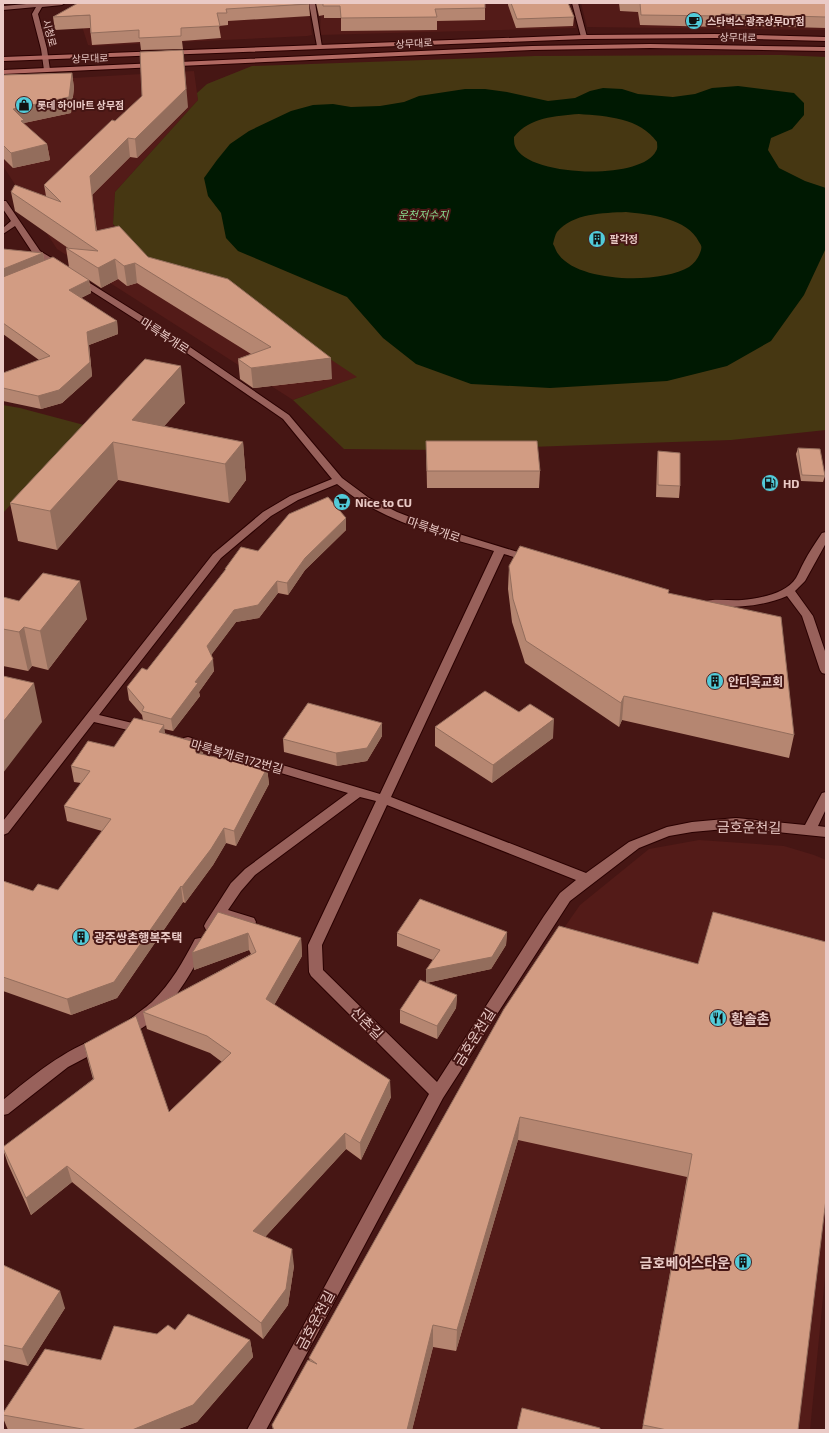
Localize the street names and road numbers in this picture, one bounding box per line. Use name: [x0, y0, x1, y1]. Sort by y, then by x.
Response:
street label: 시청로: [41, 18, 59, 48]
street label: 상무대로: [719, 31, 757, 43]
street label: 상무대로: [395, 36, 433, 50]
street label: 상무대로: [71, 51, 109, 65]
street label: 마륵복개로: [138, 314, 192, 356]
street label: 마륵복개로: [406, 513, 462, 545]
street label: 마륵복개로172번길: [189, 736, 285, 776]
street label: 금호운천길: [717, 818, 781, 836]
street label: 신촌길: [347, 1003, 387, 1043]
street label: 금호운천길: [450, 1005, 498, 1069]
street label: 금호운천길: [292, 1288, 338, 1352]

